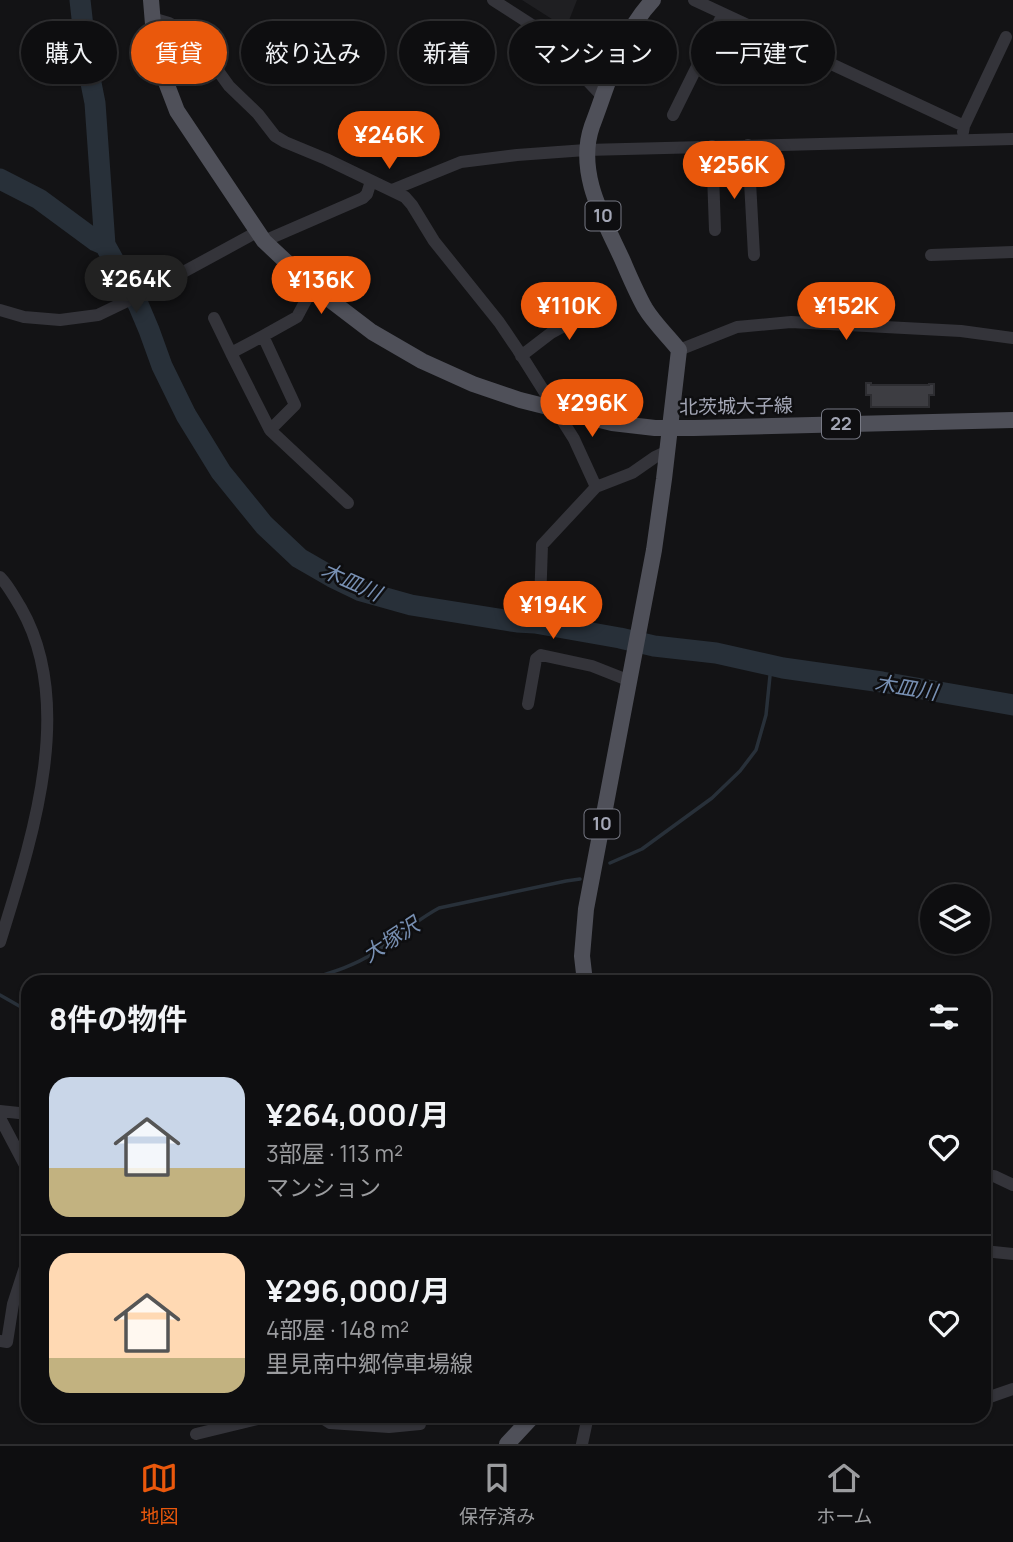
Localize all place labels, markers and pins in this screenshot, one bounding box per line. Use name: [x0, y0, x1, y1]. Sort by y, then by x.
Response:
pin: ¥246K: [340, 111, 438, 171]
pin: ¥256K: [685, 142, 783, 201]
pin: ¥264K: [87, 256, 185, 315]
pin: ¥136K: [272, 256, 370, 316]
pin: ¥110K: [520, 282, 618, 342]
pin: ¥152K: [797, 282, 895, 342]
pin: ¥296K: [543, 380, 641, 439]
pin: ¥194K: [504, 582, 602, 641]

